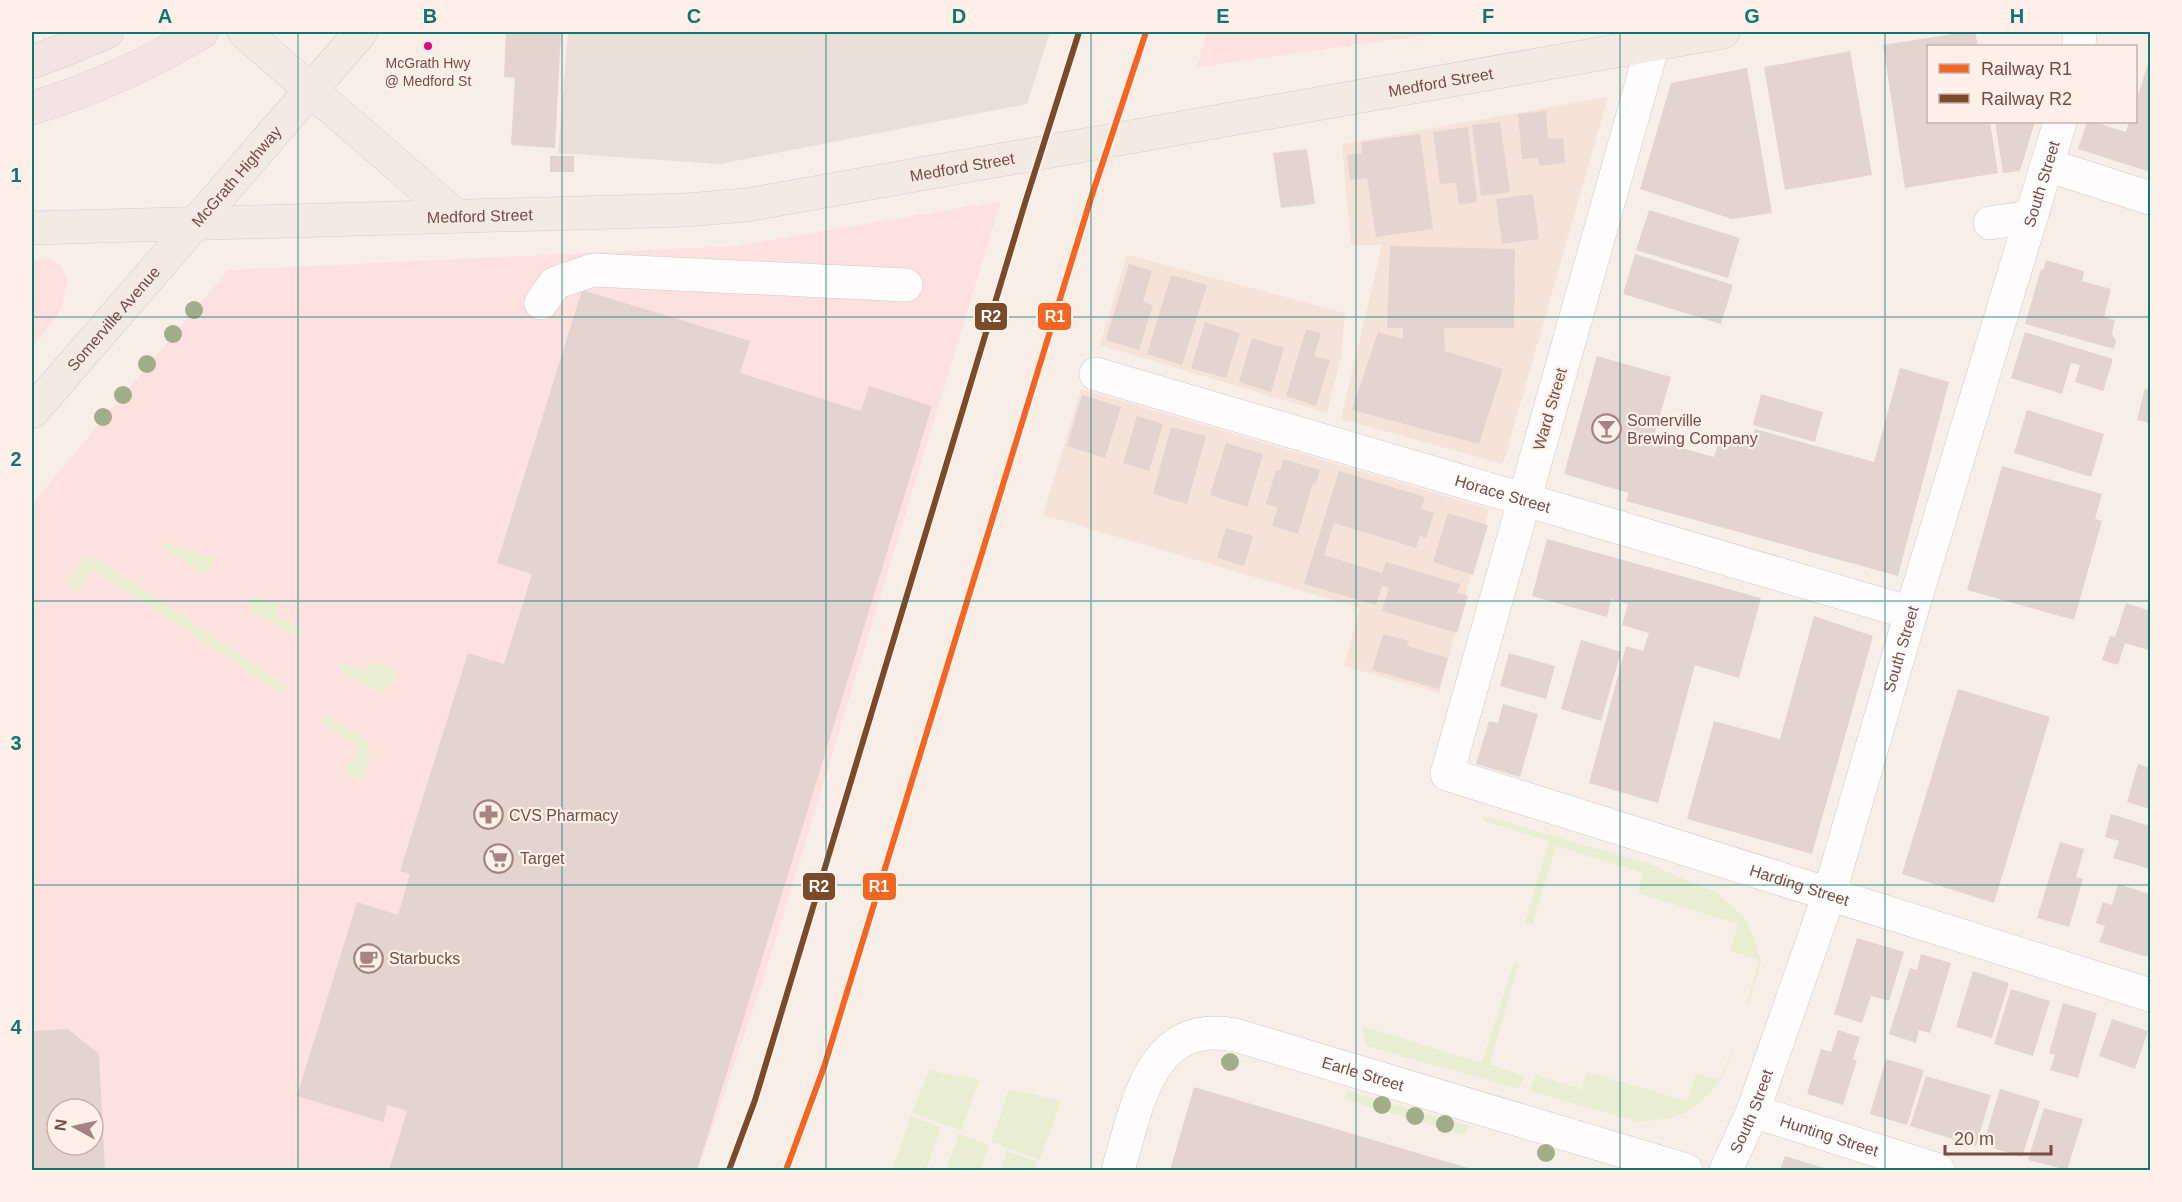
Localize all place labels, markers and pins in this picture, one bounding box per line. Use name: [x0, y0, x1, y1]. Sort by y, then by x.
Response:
marker: McGrath Hwy @ Medford St: [422, 40, 434, 52]
place label: McGrath Hwy @ Medford St: [385, 55, 471, 89]
place label: Somerville Brewing Company: [1627, 412, 1758, 447]
bar icon: Somerville Brewing Company: [1590, 413, 1622, 445]
pharmacy icon: CVS Pharmacy: [472, 799, 504, 831]
place label: CVS Pharmacy: [509, 807, 618, 824]
supermarket icon: Target: [483, 842, 515, 874]
place label: Target: [520, 850, 565, 867]
cafe icon: Starbucks: [352, 942, 384, 974]
place label: Starbucks: [389, 950, 460, 967]

